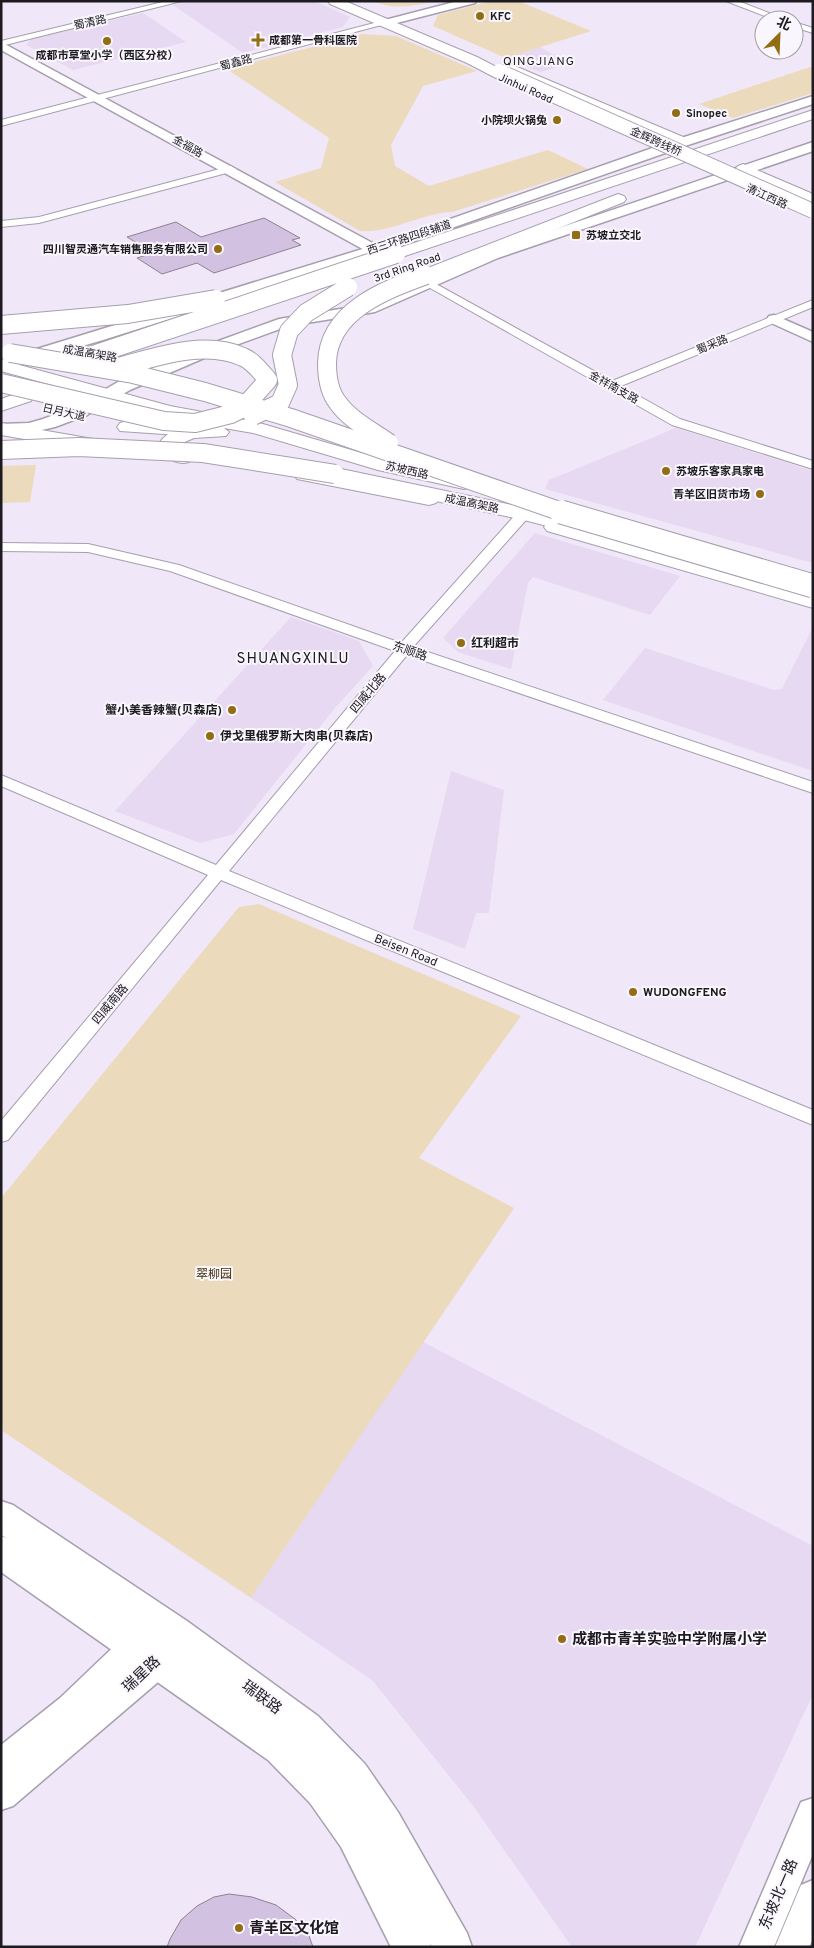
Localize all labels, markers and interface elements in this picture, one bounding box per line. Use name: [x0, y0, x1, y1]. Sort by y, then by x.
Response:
marker: KFC: [474, 10, 486, 22]
place label: KFC: [490, 10, 511, 24]
north arrow: [754, 10, 804, 60]
street label: 蜀清路: [73, 12, 108, 34]
text: 北: [774, 14, 794, 35]
marker: 成都第一骨科医院: [251, 33, 265, 47]
place label: 成都第一骨科医院: [269, 34, 357, 48]
marker: 成都市草堂小学（西区分校）: [101, 35, 113, 47]
place label: 成都市草堂小学（西区分校）: [36, 49, 179, 63]
street label: 蜀鑫路: [219, 52, 254, 74]
district label: QINGJIANG: [503, 54, 575, 70]
street label: Jinhui Road: [496, 71, 555, 107]
marker: Sinopec: [670, 107, 682, 119]
place label: Sinopec: [686, 107, 727, 121]
place label: 小院坝火锅兔: [481, 114, 547, 128]
marker: 小院坝火锅兔: [551, 114, 563, 126]
street label: 金辉跨线桥: [628, 124, 684, 159]
street label: 金福路: [170, 133, 205, 161]
street label: 清江西路: [744, 182, 790, 212]
street label: 西三环路四段辅道: [365, 218, 453, 258]
marker: 苏坡立交北: [570, 229, 582, 241]
place label: 苏坡立交北: [586, 229, 641, 243]
place label: 四川智灵通汽车销售服务有限公司: [43, 243, 208, 257]
marker: 四川智灵通汽车销售服务有限公司: [212, 243, 224, 255]
street label: 3rd Ring Road: [372, 250, 443, 286]
street label: 蜀采路: [694, 332, 730, 358]
street label: 成温高架路: [62, 342, 118, 366]
street label: 金祥南支路: [586, 368, 641, 407]
street label: 日月大道: [41, 401, 87, 425]
street label: 苏坡西路: [384, 459, 430, 483]
marker: 苏坡乐客家具家电: [660, 465, 672, 477]
place label: 苏坡乐客家具家电: [676, 465, 764, 479]
place label: 青羊区旧货市场: [673, 488, 750, 502]
marker: 青羊区旧货市场: [754, 488, 766, 500]
street label: 成温高架路: [443, 491, 500, 517]
place label: 红利超市: [471, 636, 519, 652]
marker: 红利超市: [455, 637, 467, 649]
street label: 东顺路: [390, 639, 429, 665]
district label: SHUANGXINLU: [237, 650, 349, 669]
street label: 四威北路: [347, 670, 390, 717]
place label: 蟹小美香辣蟹(贝森店): [105, 703, 222, 719]
marker: 蟹小美香辣蟹(贝森店): [226, 704, 238, 716]
place label: 伊戈里·俄罗斯大肉串(贝森店): [220, 729, 373, 745]
marker: 伊戈里·俄罗斯大肉串(贝森店): [204, 730, 216, 742]
street label: Beisen Road: [372, 931, 440, 971]
street label: 四威南路: [89, 981, 132, 1028]
place label: WUDONGFENG: [643, 985, 727, 1001]
marker: WUDONGFENG: [627, 986, 639, 998]
park label: 翠柳园: [196, 1267, 232, 1283]
place label: 成都市青羊实验中学附属小学: [572, 1630, 767, 1650]
marker: 成都市青羊实验中学附属小学: [556, 1633, 568, 1645]
street label: 瑞星路: [119, 1653, 165, 1697]
street label: 瑞联路: [237, 1677, 285, 1719]
street label: 东坡北一路: [755, 1856, 803, 1933]
place label: 青羊区文化馆: [249, 1919, 339, 1939]
marker: 青羊区文化馆: [233, 1922, 245, 1934]

